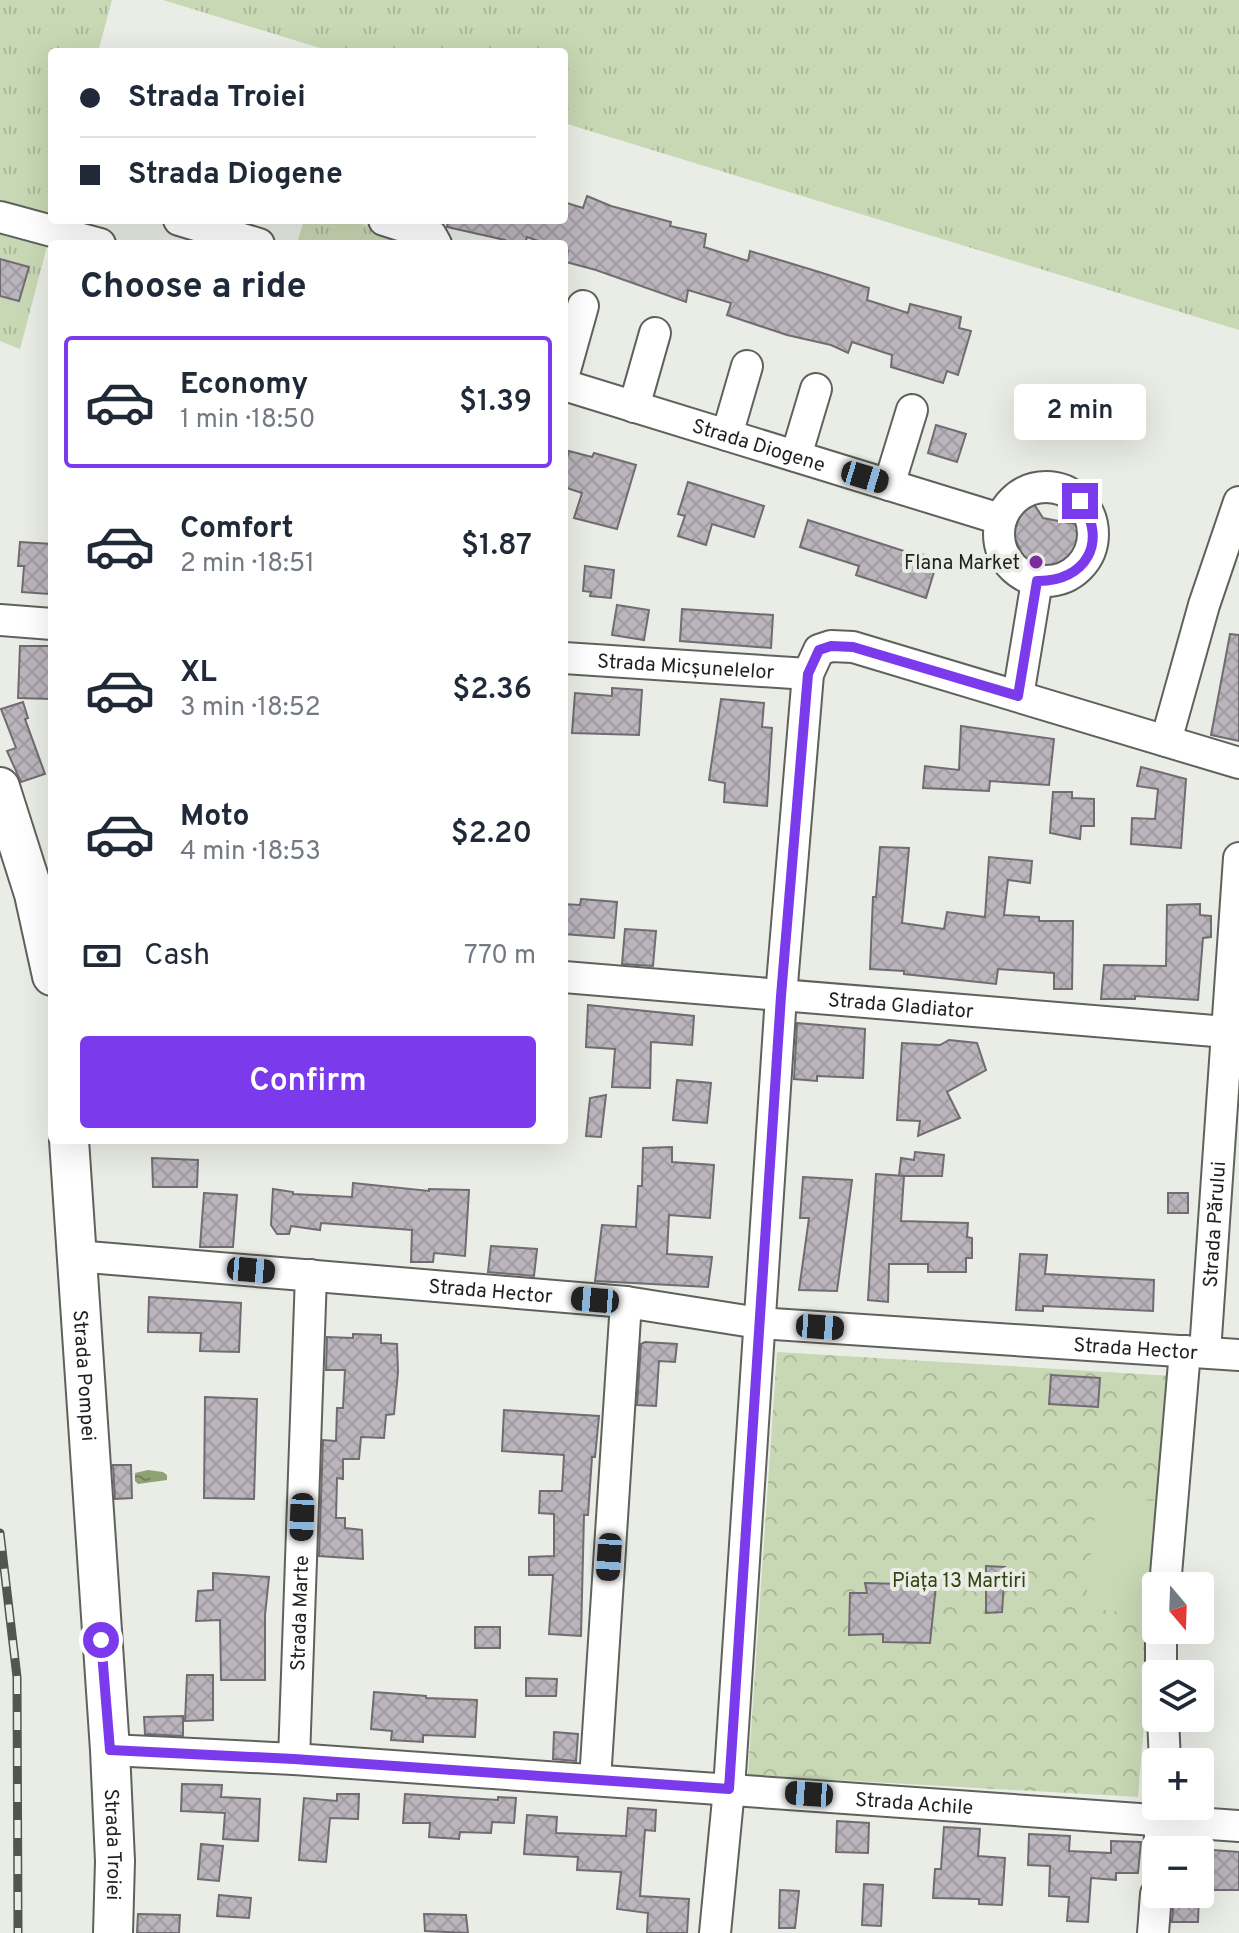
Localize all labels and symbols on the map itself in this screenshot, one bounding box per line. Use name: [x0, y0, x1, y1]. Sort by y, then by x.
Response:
callout: 2 min: [1014, 385, 1146, 441]
street label: Strada Diogene: [689, 414, 828, 480]
car: [839, 459, 891, 495]
route end: [1062, 483, 1098, 519]
place label: Flana Market: [904, 551, 1020, 577]
marker: Flana Market: [1027, 553, 1045, 571]
street label: Strada Micșunelelor: [596, 649, 775, 687]
street label: Strada Gladiator: [827, 988, 975, 1026]
street label: Strada Părului: [1198, 1160, 1233, 1288]
car: [226, 1256, 276, 1284]
street label: Strada Hector: [427, 1275, 554, 1311]
car: [570, 1286, 620, 1314]
street label: Strada Pompei: [65, 1309, 100, 1442]
car: [795, 1313, 845, 1341]
street label: Strada Hector: [1073, 1333, 1199, 1367]
car: [289, 1493, 315, 1541]
car: [595, 1532, 623, 1582]
street label: Strada Marte: [286, 1555, 316, 1671]
park label: Piața 13 Martiri: [892, 1569, 1026, 1595]
north arrow: [1142, 1572, 1214, 1644]
route start: [83, 1622, 119, 1658]
car: [784, 1780, 834, 1808]
street label: Strada Troiei: [97, 1788, 126, 1901]
street label: Strada Achile: [854, 1788, 974, 1822]

